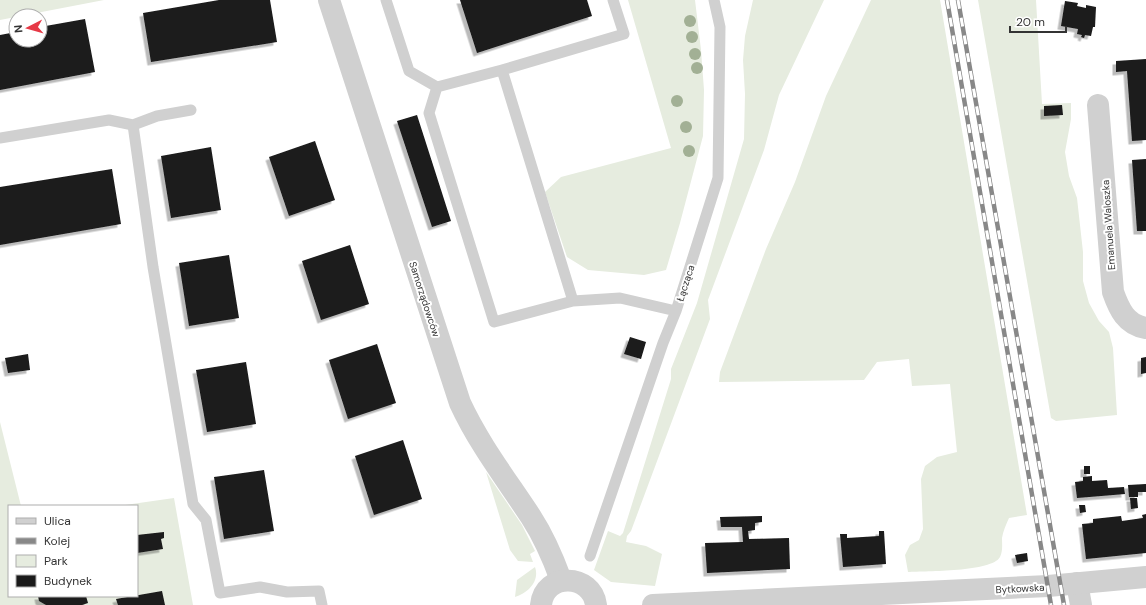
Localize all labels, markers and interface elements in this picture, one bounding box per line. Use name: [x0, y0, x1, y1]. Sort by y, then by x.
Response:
north arrow: [8, 8, 48, 48]
scale bar: [1010, 8, 1066, 34]
text: 20 m: [1016, 14, 1045, 30]
text: N: [11, 24, 25, 34]
street label: Emanuela Waloszka: [1099, 179, 1118, 270]
street label: Samorządowców: [406, 260, 443, 339]
street label: Łącząca: [673, 263, 698, 303]
legend: [8, 505, 138, 597]
text: Ulica: [44, 513, 71, 529]
text: Kolej: [44, 533, 70, 549]
text: Park: [44, 553, 68, 569]
text: Budynek: [44, 573, 92, 589]
street label: Bytkowska: [995, 581, 1045, 596]

